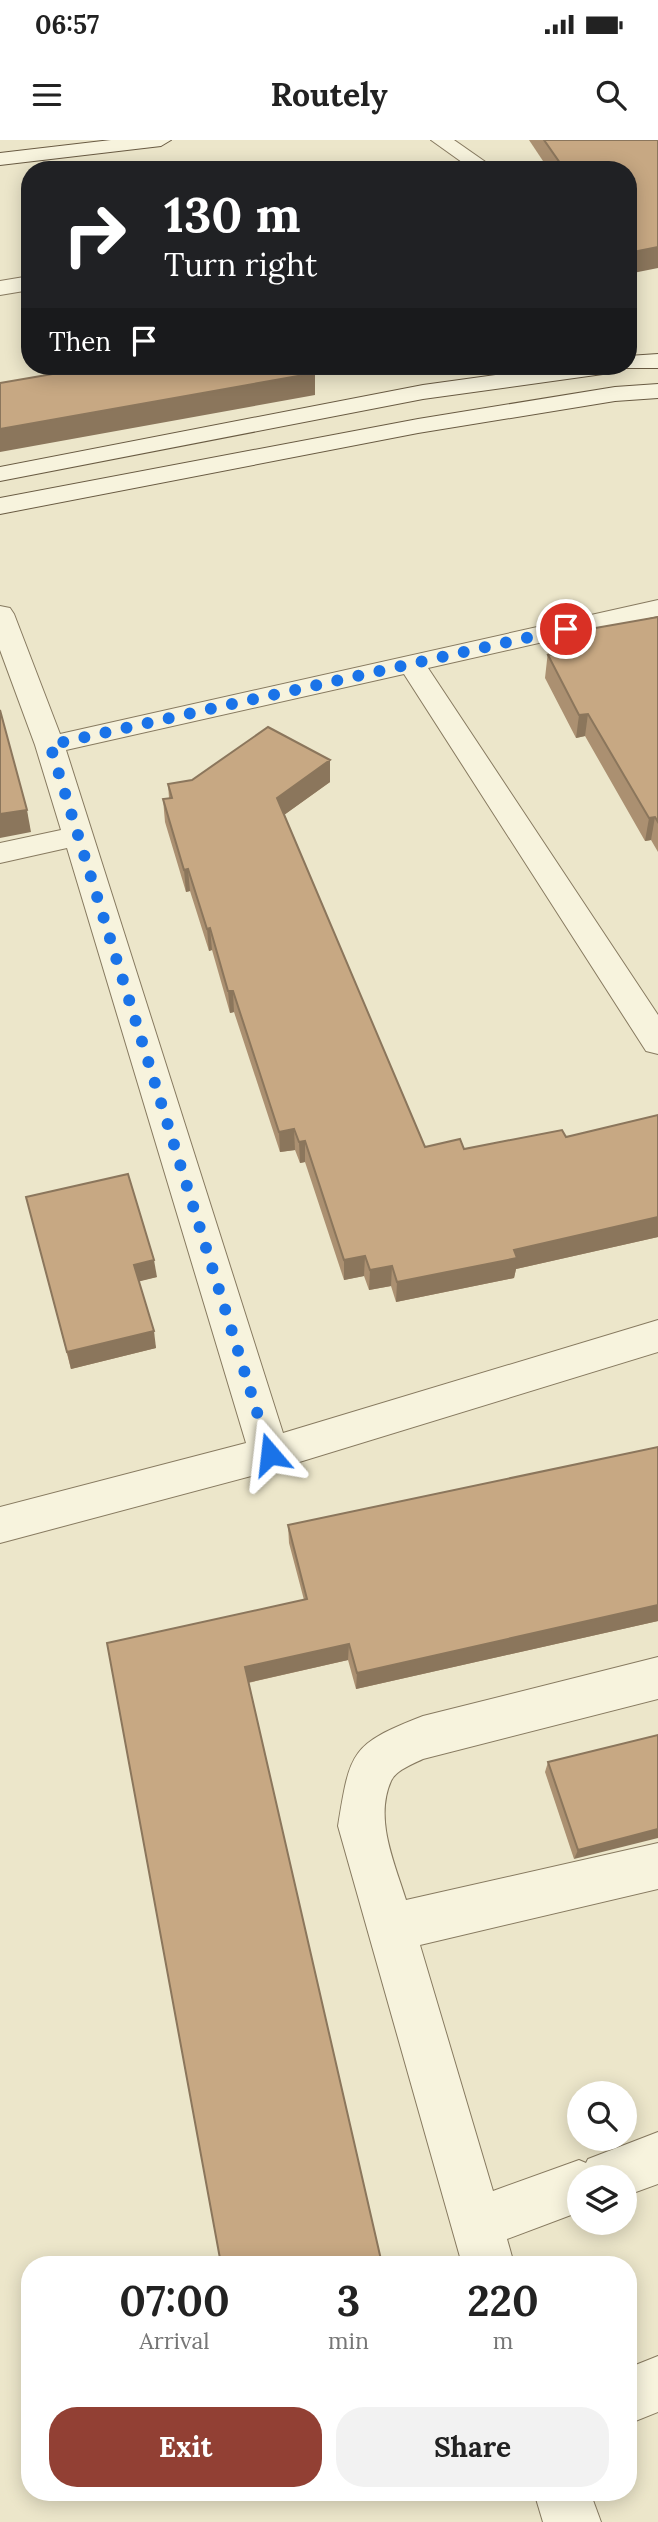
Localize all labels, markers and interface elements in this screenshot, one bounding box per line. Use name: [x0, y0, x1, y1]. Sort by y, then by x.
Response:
text: 06:57: [35, 8, 99, 41]
text: Routely: [270, 74, 388, 115]
icon: menu: [28, 76, 66, 114]
icon: search: [592, 76, 630, 114]
text: 130 m: [164, 183, 300, 245]
icon: right: [49, 189, 140, 280]
text: Turn right: [164, 244, 317, 285]
icon: arrive: [125, 322, 163, 360]
text: Then: [49, 325, 111, 358]
pin: [536, 599, 596, 659]
icon: arrive: [547, 610, 585, 648]
position arrow: [233, 1417, 307, 1491]
map controls: [567, 2081, 637, 2235]
button: search: [567, 2081, 637, 2151]
button: layers: [567, 2165, 637, 2235]
text: 07:00: [119, 2274, 230, 2328]
text: 3: [337, 2274, 360, 2328]
text: 220: [467, 2274, 539, 2328]
text: Arrival: [139, 2326, 210, 2355]
text: min: [328, 2326, 369, 2355]
text: m: [493, 2326, 513, 2355]
button: Exit: [49, 2407, 322, 2487]
button: Share: [336, 2407, 609, 2487]

